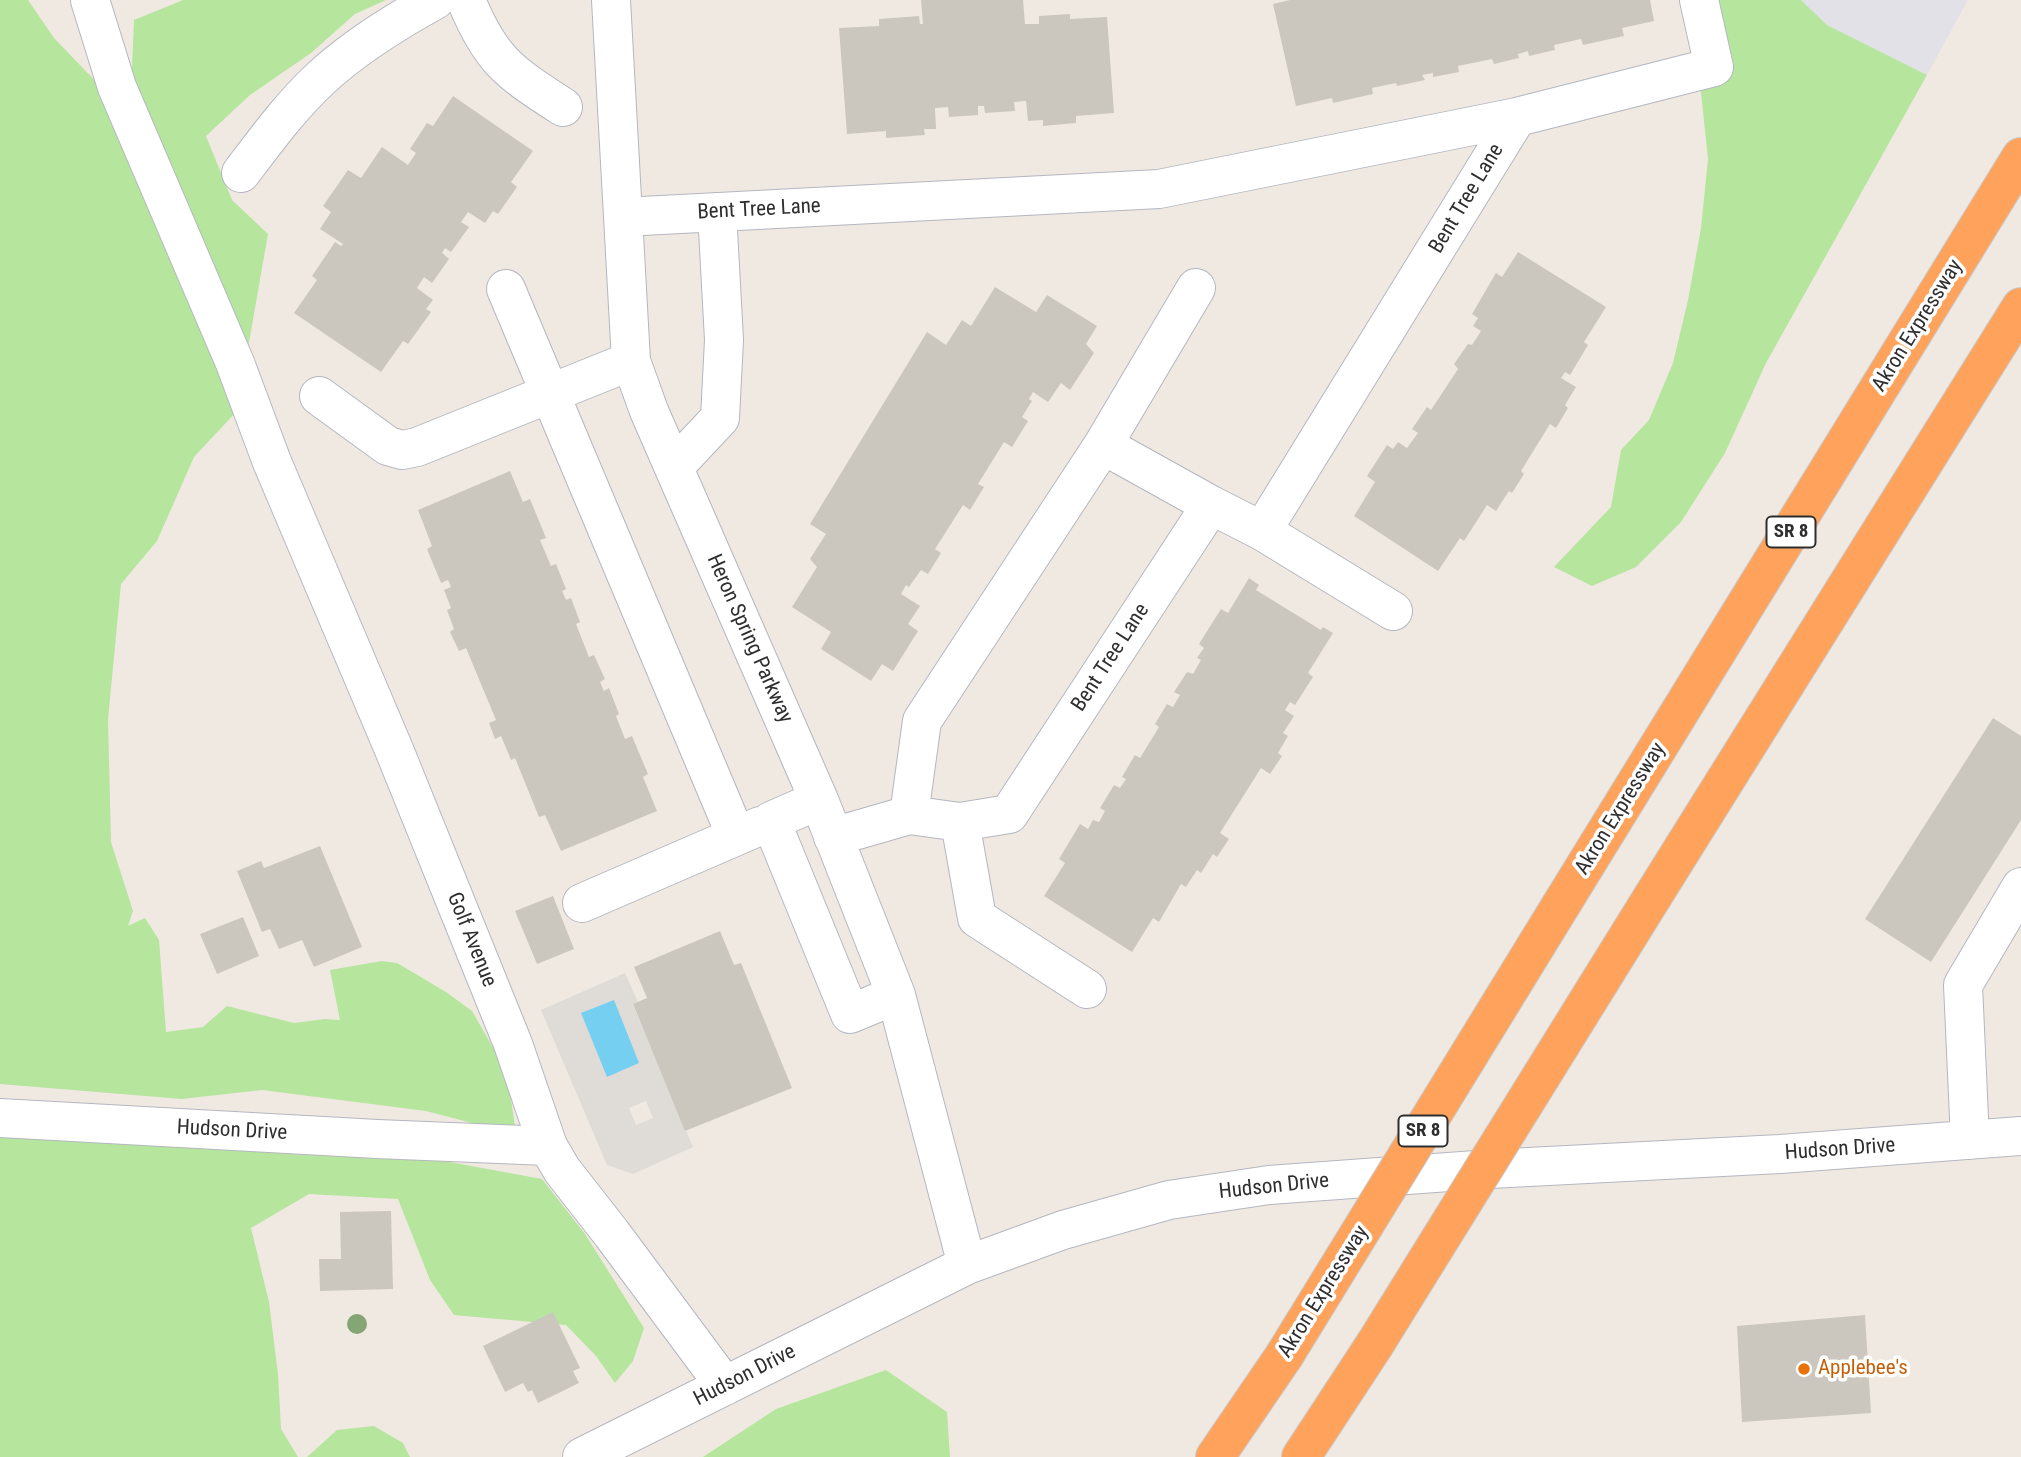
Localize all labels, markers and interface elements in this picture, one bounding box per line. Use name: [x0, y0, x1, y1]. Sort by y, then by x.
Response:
street label: Bent Tree Lane: [1424, 140, 1510, 258]
street label: Bent Tree Lane: [697, 194, 821, 226]
street label: Akron Expressway: [1867, 255, 1969, 397]
road number: SR 8: [1766, 516, 1816, 548]
street label: Heron Spring Parkway: [700, 551, 798, 727]
street label: Bent Tree Lane: [1067, 599, 1155, 717]
street label: Akron Expressway: [1570, 738, 1672, 880]
street label: Golf Avenue: [441, 889, 501, 991]
street label: Hudson Drive: [176, 1116, 288, 1146]
road number: SR 8: [1398, 1116, 1448, 1147]
street label: Hudson Drive: [1784, 1134, 1896, 1166]
street label: Hudson Drive: [1218, 1169, 1330, 1205]
street label: Akron Expressway: [1273, 1221, 1375, 1363]
street label: Hudson Drive: [690, 1340, 800, 1412]
place label: Applebee's: [1818, 1356, 1908, 1382]
marker: Applebee's: [1796, 1361, 1812, 1377]

